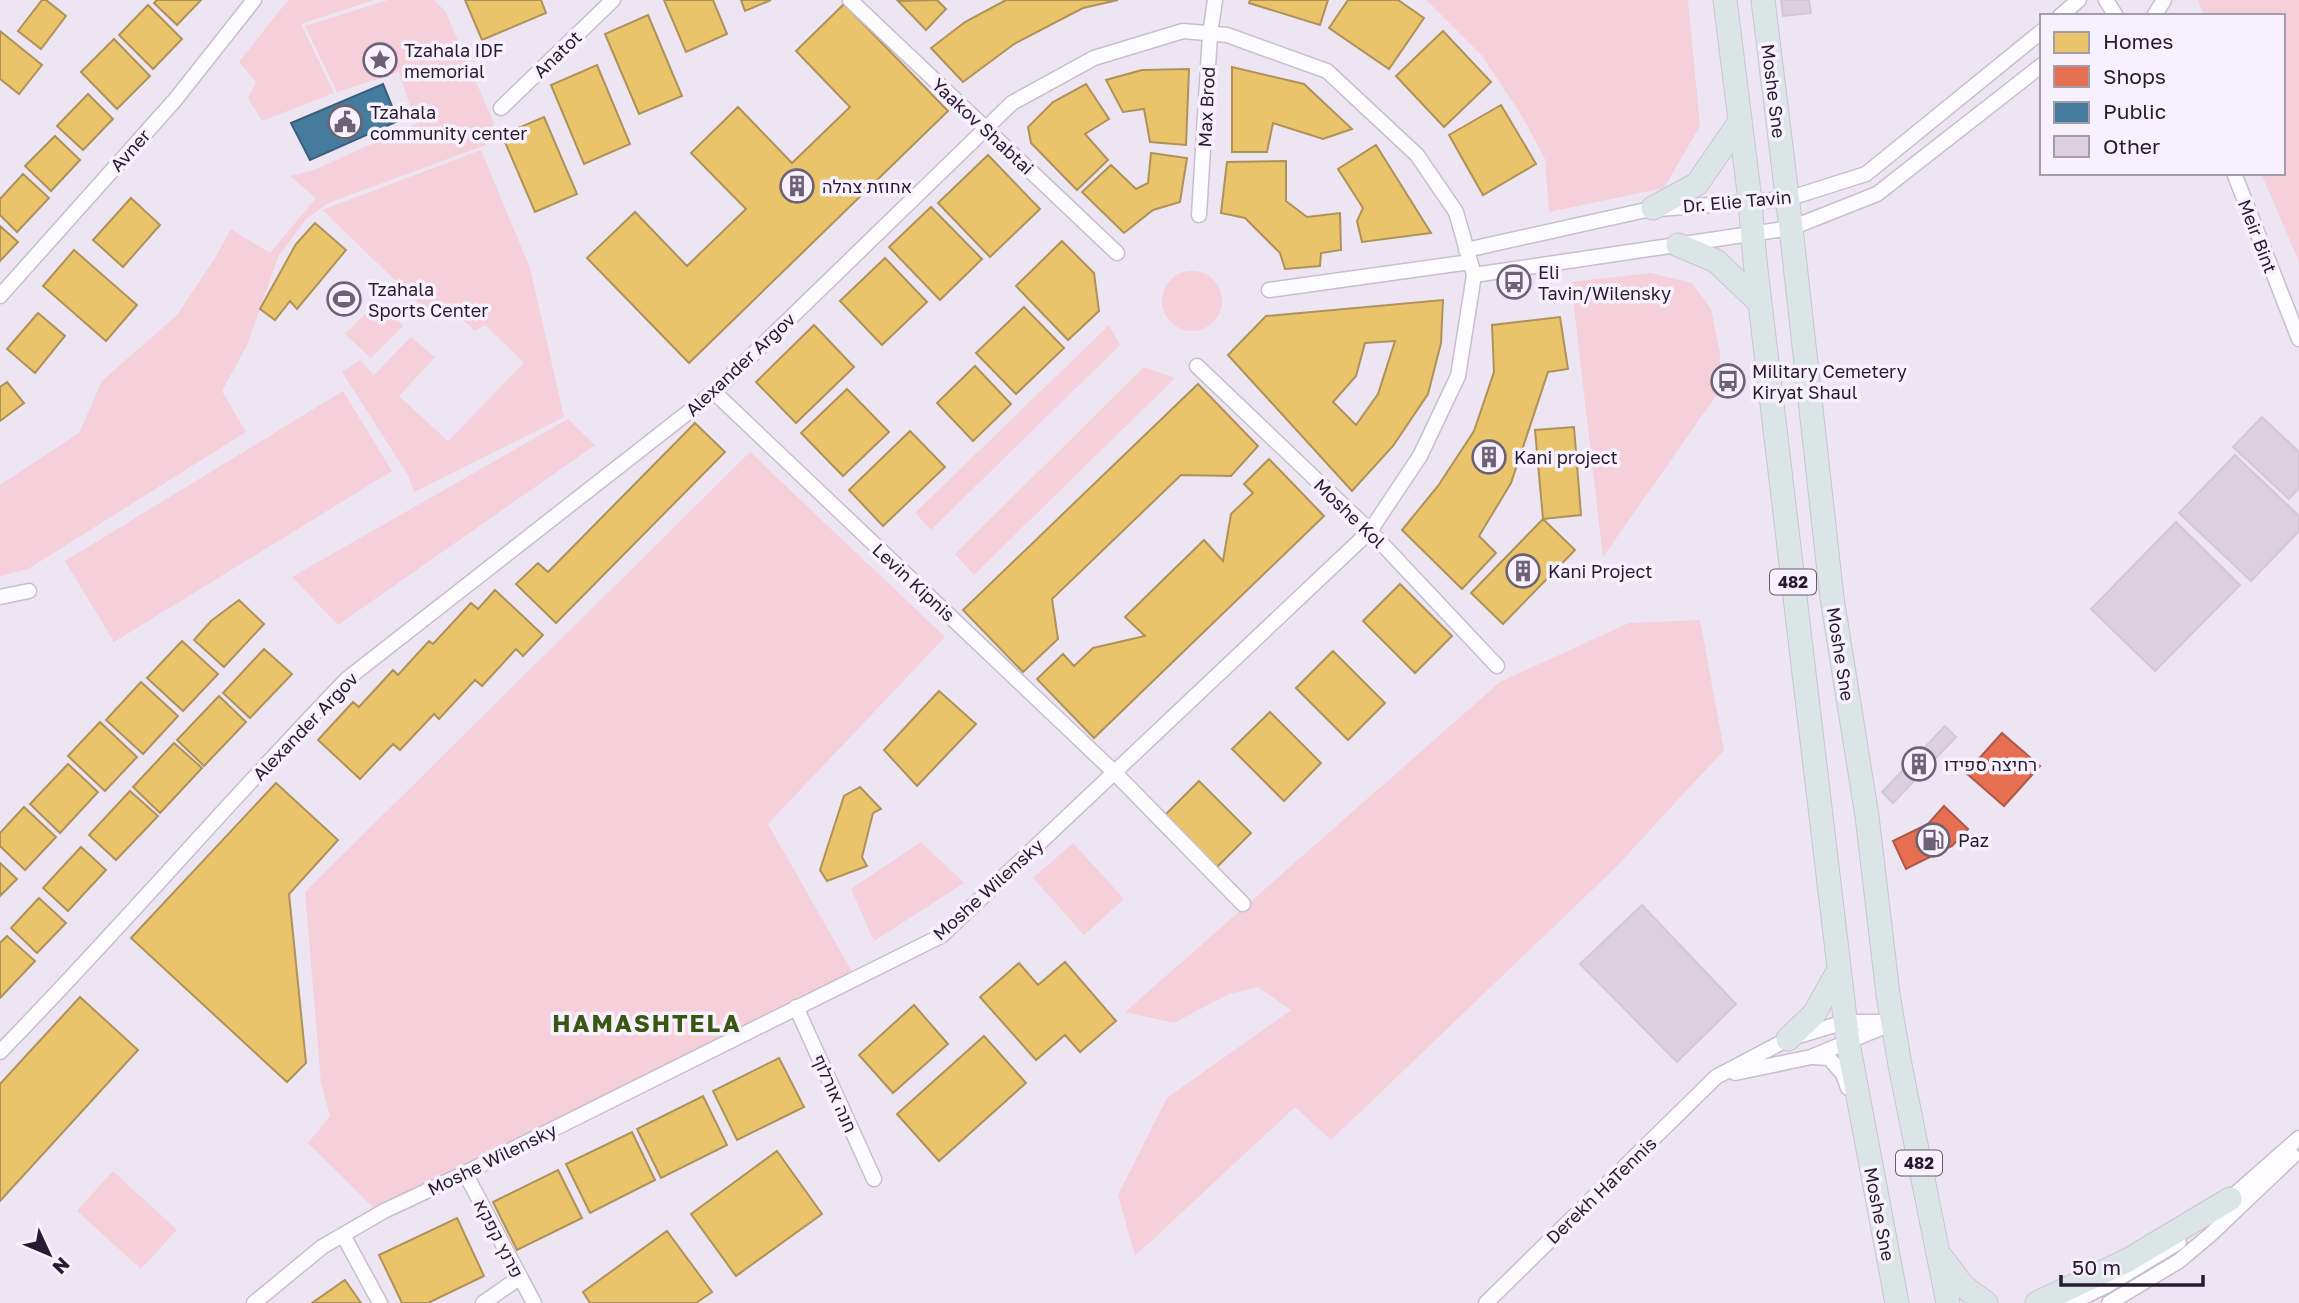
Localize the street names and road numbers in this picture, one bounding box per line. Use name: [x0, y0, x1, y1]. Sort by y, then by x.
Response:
street label: Anatot: [528, 26, 586, 82]
street label: Moshe Sne: [1757, 43, 1791, 139]
street label: Max Brod: [1193, 66, 1219, 148]
street label: Yaakov Shabtai: [927, 73, 1039, 179]
street label: Avner: [105, 124, 155, 176]
street label: Dr. Elie Tavin: [1682, 185, 1792, 217]
street label: Meir Bint: [2234, 196, 2282, 276]
street label: Alexander Argov: [681, 308, 799, 420]
street label: Moshe Kol: [1310, 474, 1390, 552]
street label: Levin Kipnis: [868, 538, 960, 626]
road number: 482: [1770, 569, 1816, 594]
street label: Moshe Sne: [1823, 605, 1859, 703]
street label: Alexander Argov: [248, 667, 362, 785]
street label: Moshe Wilensky: [928, 834, 1048, 944]
street label: חנה אורלוף: [808, 1050, 862, 1136]
street label: Moshe Wilensky: [424, 1118, 560, 1200]
street label: Derekh HaTennis: [1541, 1132, 1661, 1248]
road number: 482: [1896, 1150, 1942, 1176]
street label: Moshe Sne: [1860, 1165, 1900, 1263]
street label: פרנץ קפקא: [470, 1195, 528, 1281]

